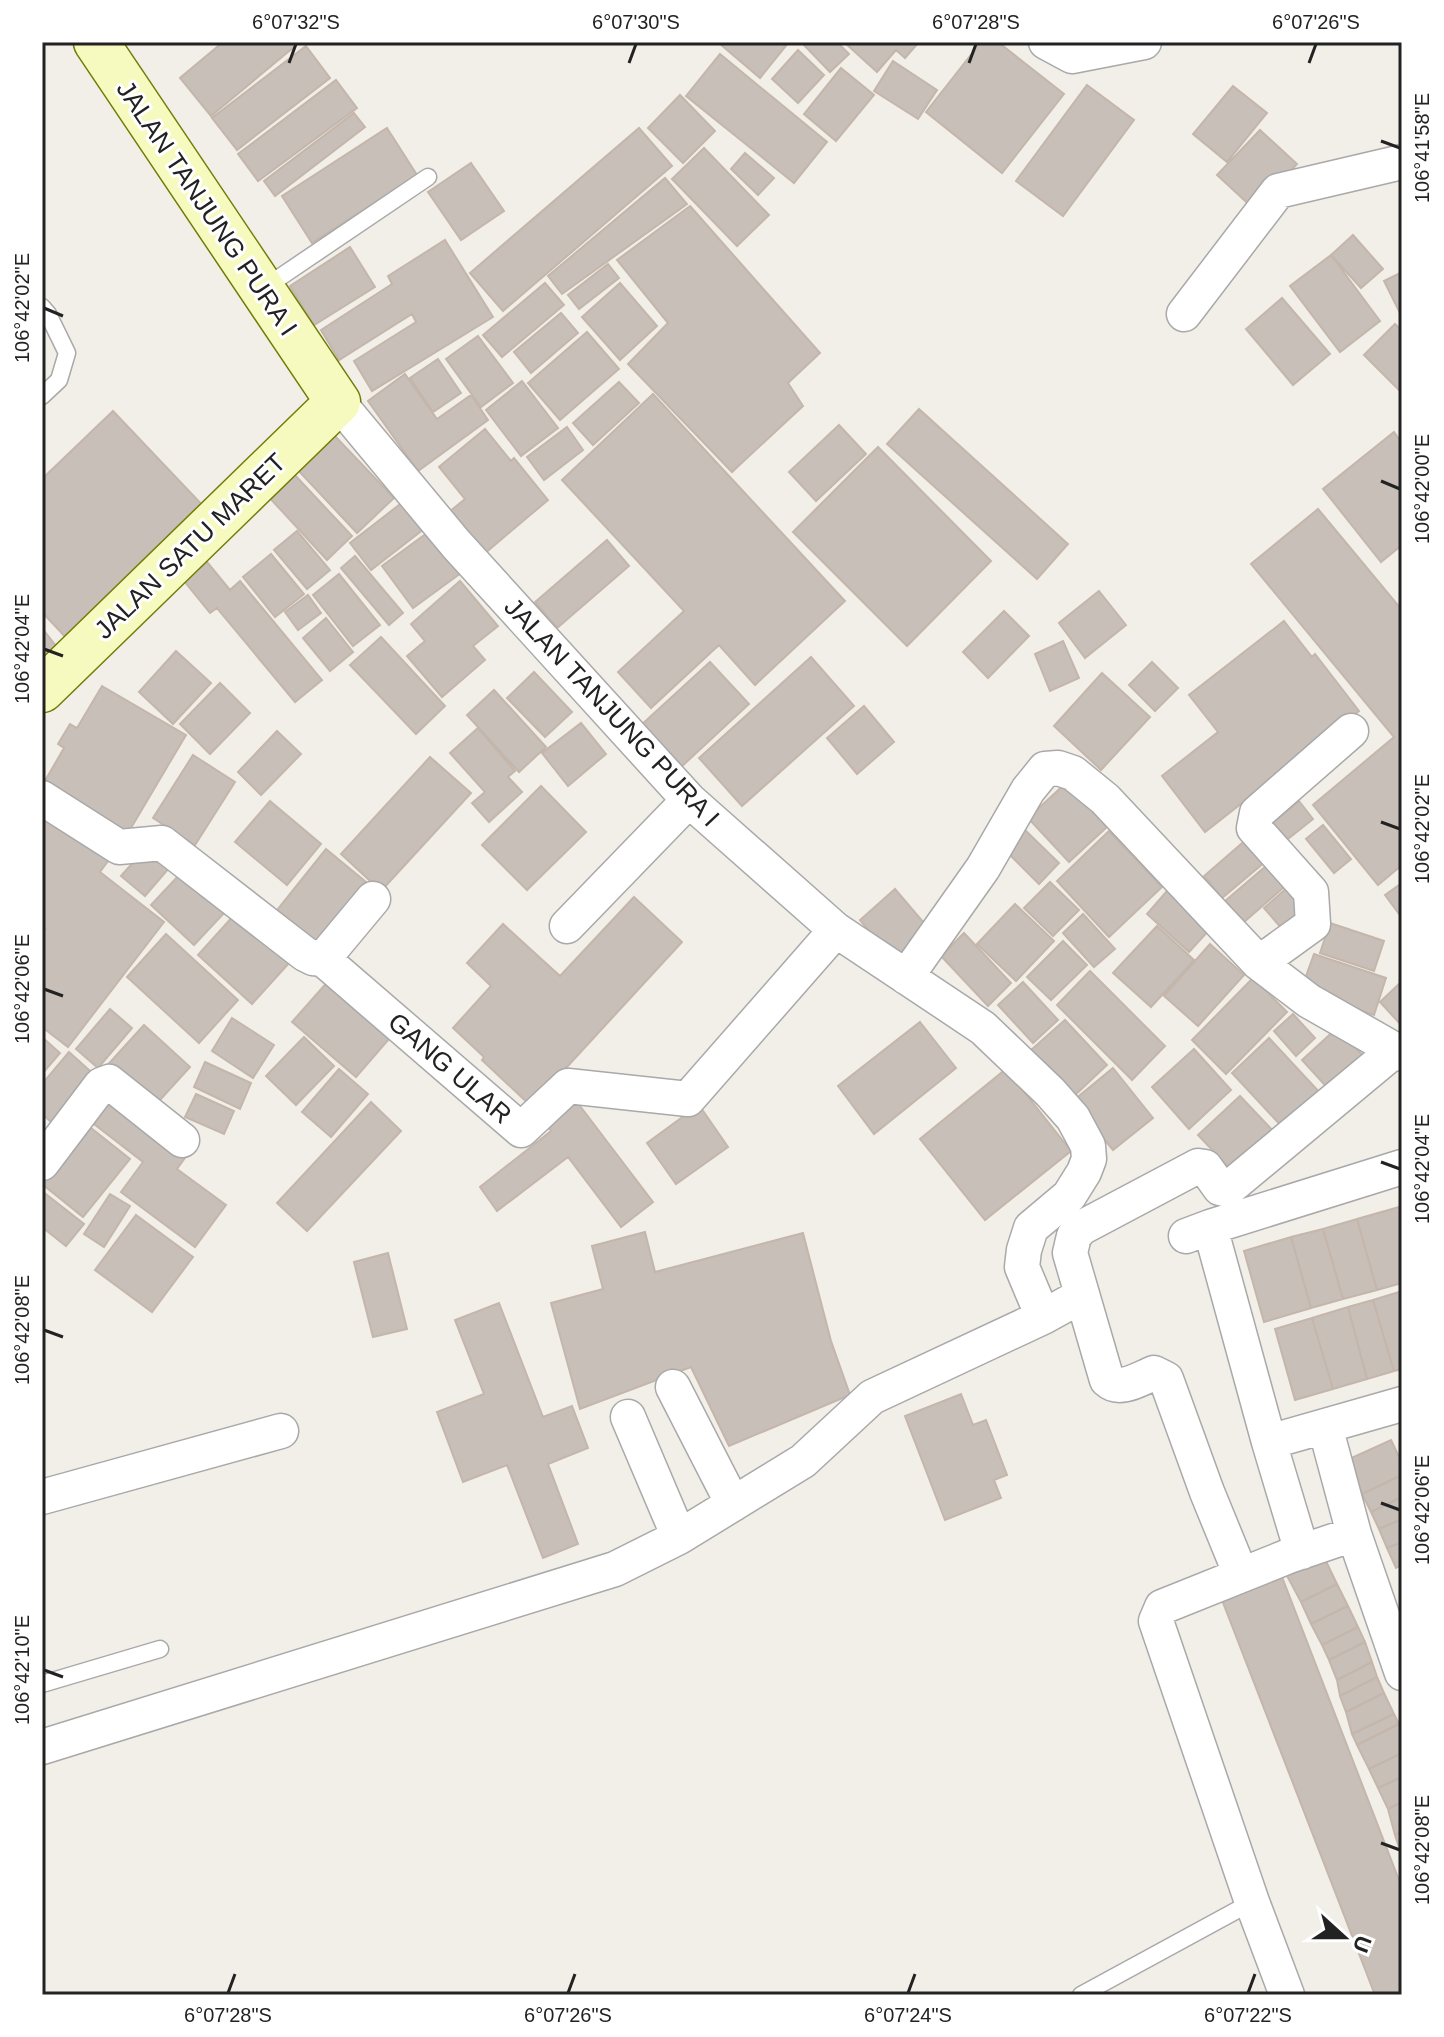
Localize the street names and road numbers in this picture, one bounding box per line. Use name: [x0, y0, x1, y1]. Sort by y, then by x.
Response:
street label: JALAN TANJUNG PURA I: [110, 75, 304, 341]
street label: JALAN SATU MARET: [88, 447, 292, 645]
street label: JALAN TANJUNG PURA I: [498, 592, 726, 832]
street label: GANG ULAR: [382, 1006, 518, 1130]

